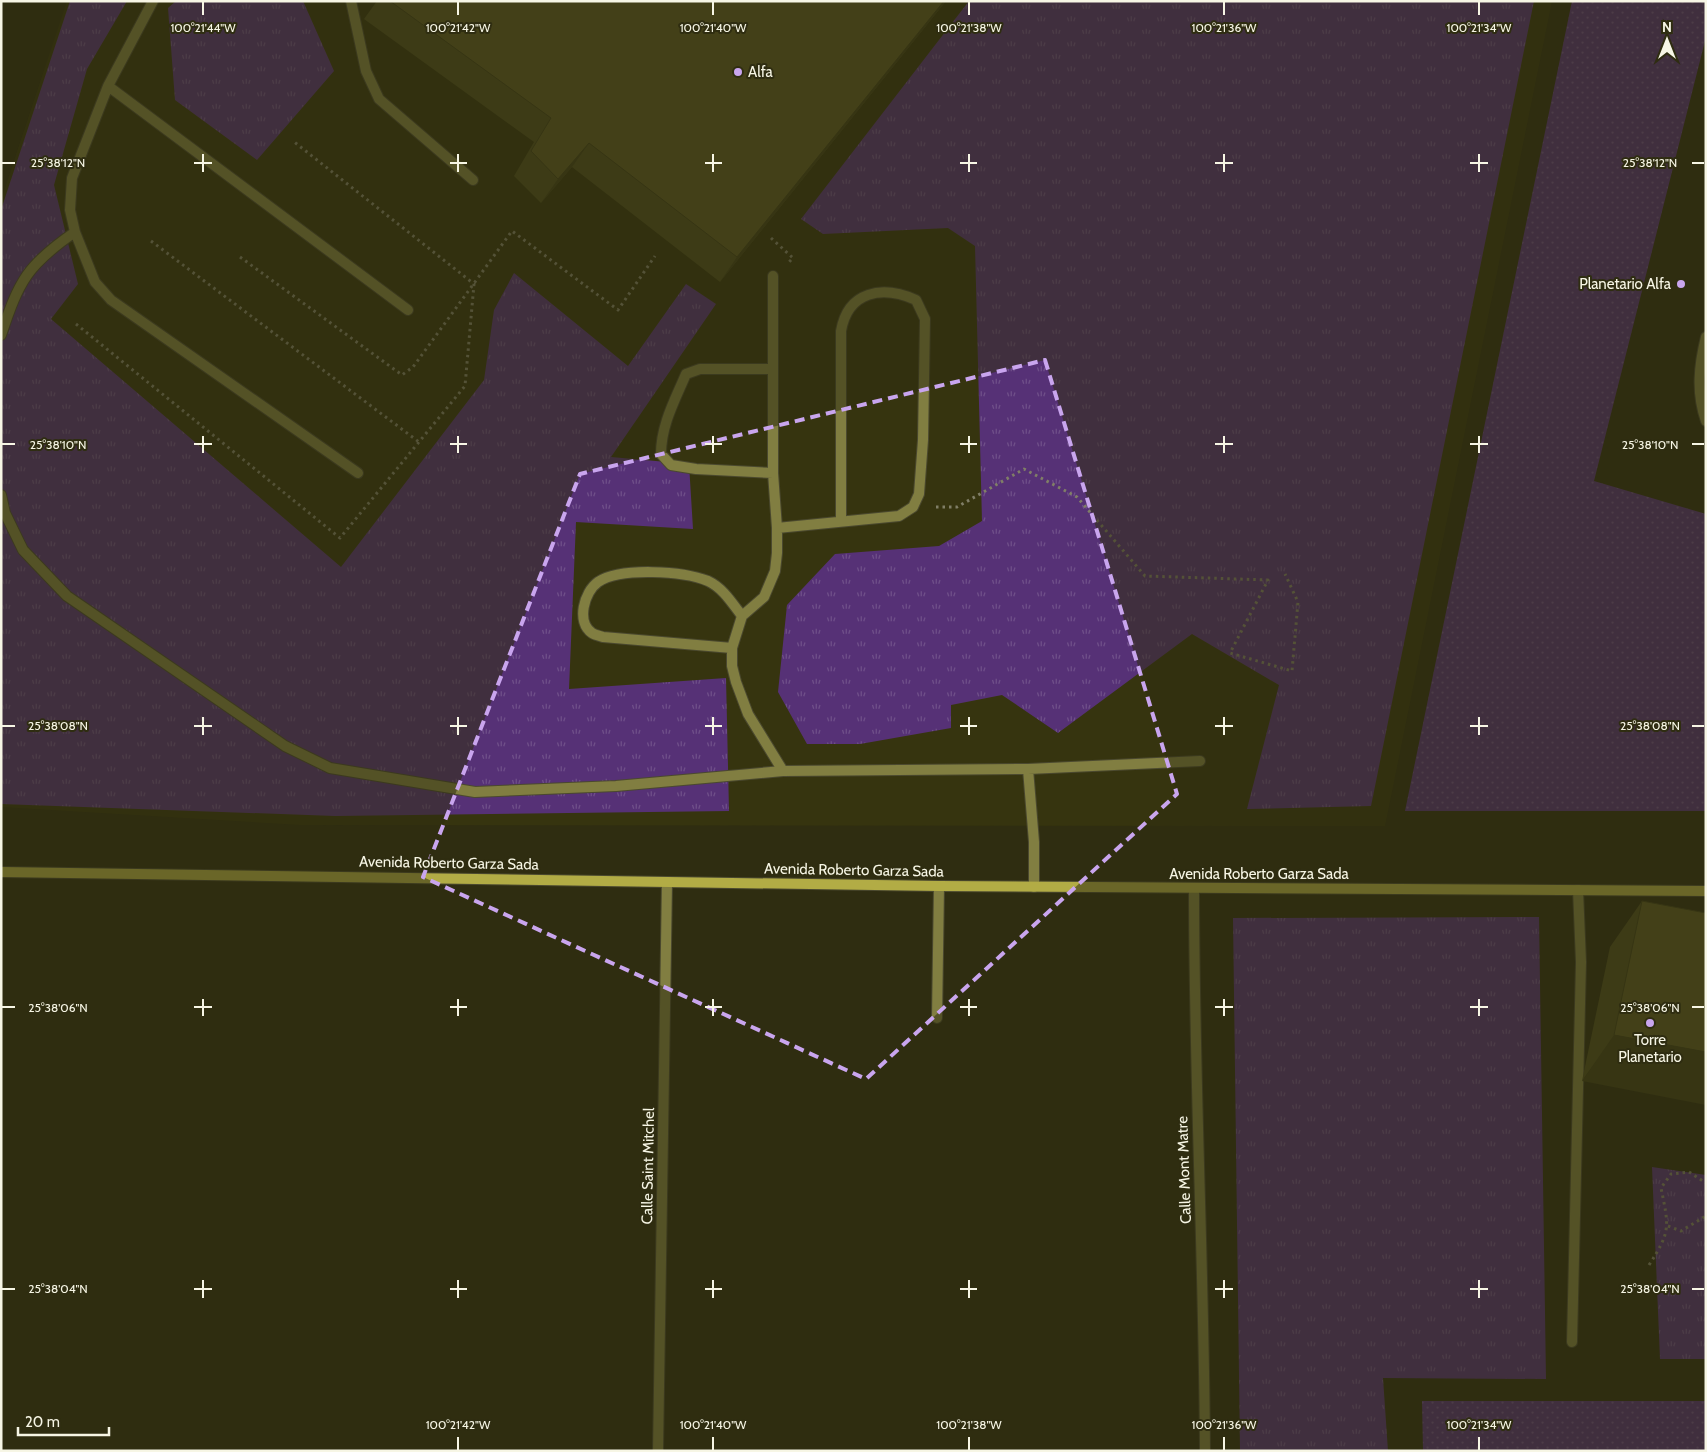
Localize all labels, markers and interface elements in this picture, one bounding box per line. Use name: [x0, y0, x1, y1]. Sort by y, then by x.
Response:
north arrow: [1642, 15, 1692, 65]
text: N: [1662, 18, 1672, 36]
text: 100°21'44"W: [170, 20, 236, 35]
text: 100°21'42"W: [426, 20, 491, 35]
text: 100°21'40"W: [680, 20, 747, 35]
text: 100°21'38"W: [936, 20, 1002, 35]
text: 100°21'36"W: [1192, 20, 1257, 35]
text: 100°21'34"W: [1447, 20, 1512, 35]
place label: Alfa: [748, 63, 774, 81]
marker: Alfa: [732, 66, 744, 78]
text: 25°38'12"N: [31, 155, 85, 170]
text: 25°38'12"N: [1623, 155, 1677, 170]
place label: Planetario Alfa: [1579, 275, 1672, 293]
marker: Planetario Alfa: [1675, 278, 1687, 290]
text: 25°38'10"N: [30, 437, 86, 452]
text: 25°38'10"N: [1622, 437, 1678, 452]
text: 25°38'08"N: [28, 718, 88, 733]
text: 25°38'08"N: [1620, 718, 1680, 733]
street label: Avenida Roberto Garza Sada: [359, 852, 540, 874]
street label: Avenida Roberto Garza Sada: [764, 859, 945, 881]
street label: Avenida Roberto Garza Sada: [1169, 865, 1350, 883]
text: 25°38'06"N: [28, 1000, 88, 1015]
text: 25°38'06"N: [1620, 1000, 1680, 1015]
marker: Torre Planetario: [1644, 1017, 1656, 1029]
place label: Torre Planetario: [1618, 1031, 1682, 1066]
street label: Calle Saint Mitchel: [638, 1107, 658, 1224]
street label: Calle Mont Matre: [1173, 1115, 1195, 1224]
text: 25°38'04"N: [28, 1281, 88, 1296]
text: 25°38'04"N: [1620, 1281, 1680, 1296]
scale bar: [18, 1404, 109, 1436]
text: 20 m: [25, 1413, 60, 1431]
text: 100°21'42"W: [426, 1417, 491, 1432]
text: 100°21'40"W: [680, 1417, 747, 1432]
text: 100°21'38"W: [936, 1417, 1002, 1432]
text: 100°21'36"W: [1192, 1417, 1257, 1432]
text: 100°21'34"W: [1447, 1417, 1512, 1432]

